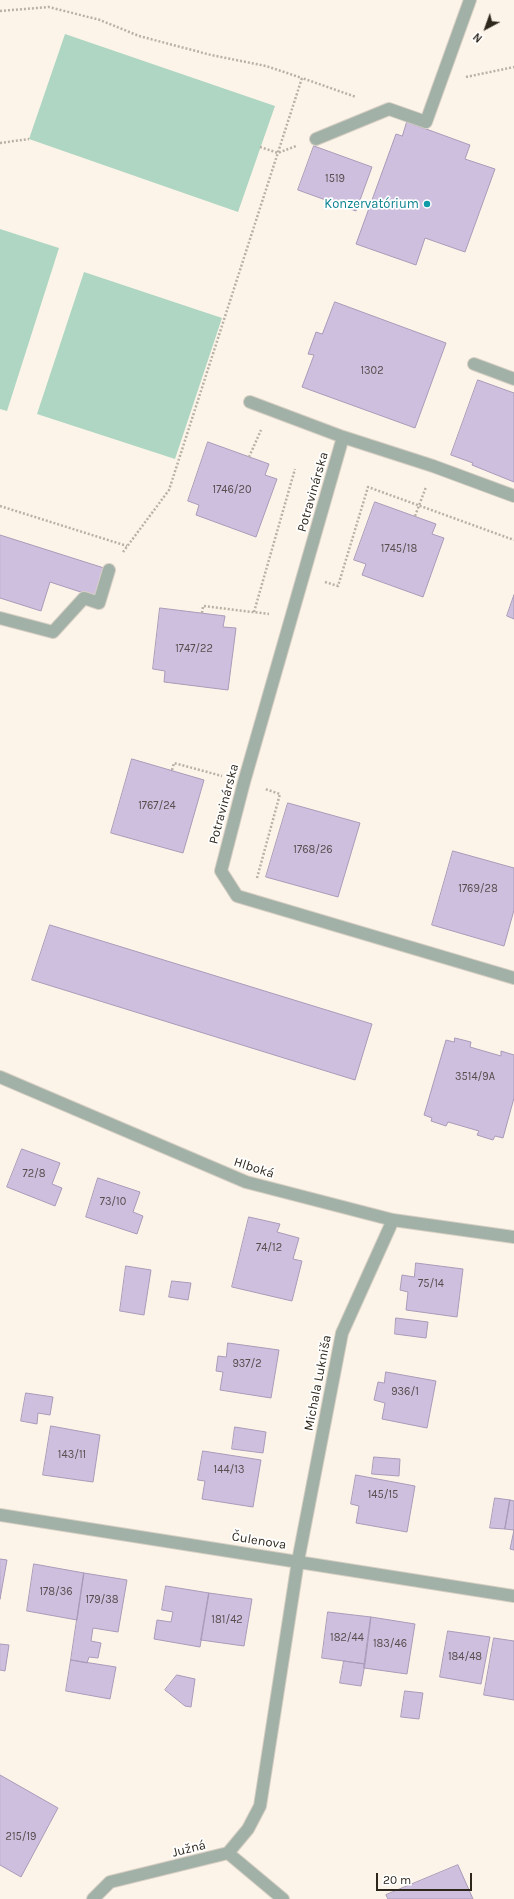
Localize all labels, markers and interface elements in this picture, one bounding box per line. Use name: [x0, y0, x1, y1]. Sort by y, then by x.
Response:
north arrow: [466, 8, 506, 48]
text: N: [471, 30, 485, 45]
house number: 1519: [325, 172, 345, 186]
place label: Konzervatórium: [324, 196, 419, 212]
marker: Konzervatórium: [422, 199, 432, 209]
house number: 1302: [360, 364, 384, 378]
street label: Potravinárska: [294, 450, 332, 534]
house number: 1746/20: [213, 483, 251, 497]
house number: 1745/18: [381, 542, 417, 556]
house number: 1747/22: [175, 642, 213, 656]
street label: Potravinárska: [206, 762, 242, 846]
house number: 1767/24: [138, 799, 176, 813]
house number: 1768/26: [293, 843, 333, 857]
house number: 1769/28: [458, 882, 498, 896]
house number: 3514/9A: [455, 1070, 495, 1084]
street label: Hlboká: [232, 1154, 276, 1182]
house number: 72/8: [22, 1167, 46, 1181]
house number: 73/10: [100, 1195, 126, 1209]
house number: 74/12: [256, 1241, 282, 1255]
house number: 75/14: [418, 1277, 444, 1291]
street label: Michala Lukniša: [301, 1334, 335, 1432]
house number: 937/2: [232, 1357, 262, 1371]
house number: 936/1: [391, 1385, 419, 1399]
house number: 143/11: [58, 1448, 86, 1462]
house number: 144/13: [214, 1463, 244, 1477]
house number: 145/15: [368, 1488, 398, 1502]
street label: Čulenova: [231, 1529, 287, 1553]
house number: 178/36: [39, 1585, 73, 1599]
house number: 179/38: [85, 1593, 119, 1607]
house number: 181/42: [211, 1613, 243, 1627]
house number: 182/44: [330, 1631, 364, 1645]
house number: 183/46: [373, 1637, 407, 1651]
house number: 184/48: [448, 1650, 482, 1664]
house number: 215/19: [6, 1830, 36, 1844]
street label: Južná: [170, 1837, 208, 1861]
scale bar: [378, 1865, 474, 1891]
text: 20 m: [383, 1873, 411, 1887]

